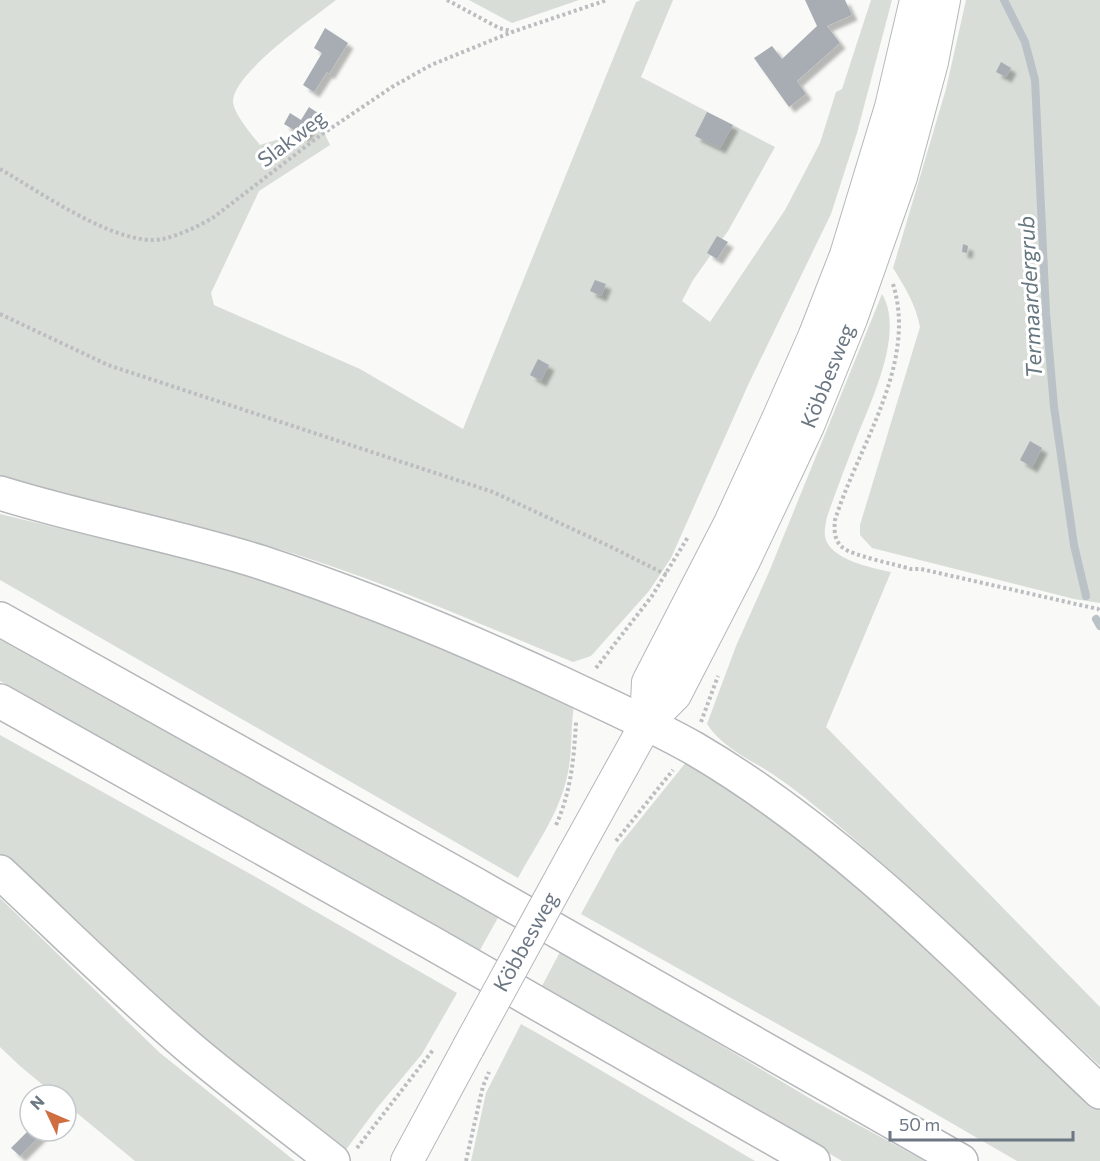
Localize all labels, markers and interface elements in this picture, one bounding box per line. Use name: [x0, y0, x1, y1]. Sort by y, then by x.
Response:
street label: Slakweg: [252, 104, 330, 172]
water label: Termaardergrub: [1012, 215, 1047, 379]
street label: Köbbesweg: [794, 320, 859, 431]
street label: Köbbesweg: [487, 887, 562, 995]
north arrow: [18, 1083, 78, 1143]
text: N: [26, 1091, 48, 1113]
scale bar: [890, 1104, 1073, 1142]
text: 50 m: [899, 1113, 940, 1135]

